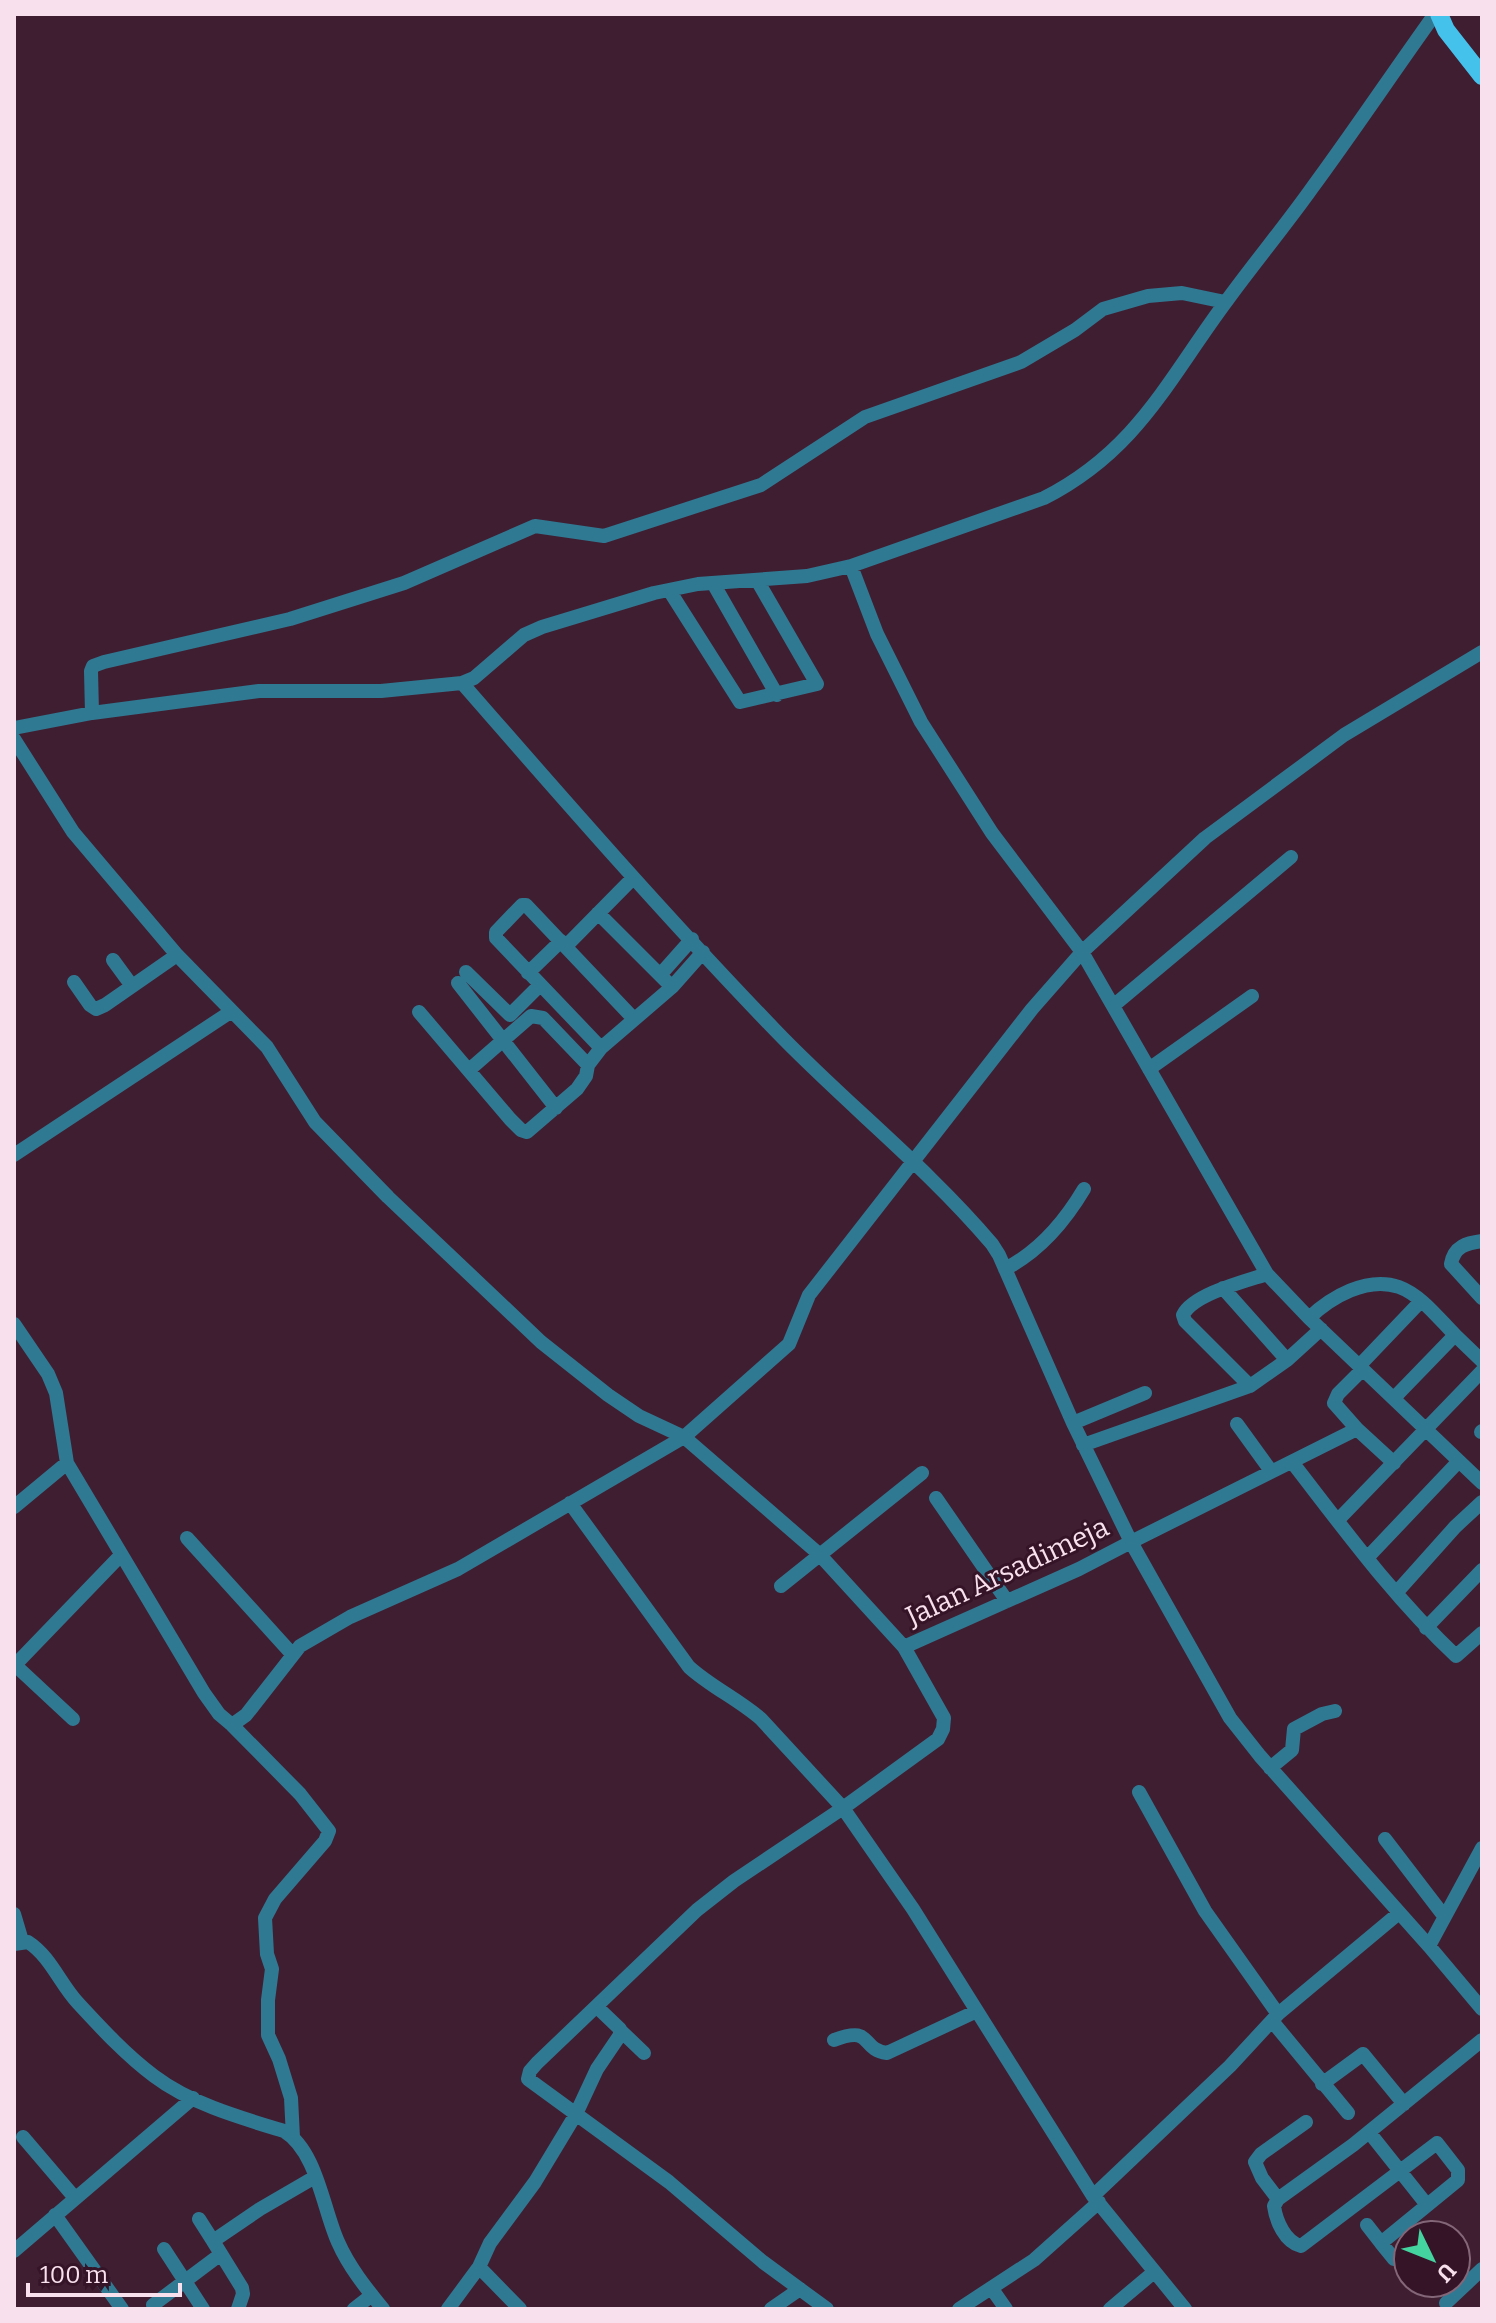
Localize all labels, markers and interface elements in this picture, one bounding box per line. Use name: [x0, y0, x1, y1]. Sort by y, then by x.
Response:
street label: Jalan Arsadimeja: [900, 1510, 1114, 1633]
north arrow: [1392, 2219, 1472, 2299]
scale bar: [28, 2247, 180, 2297]
text: U: [1431, 2257, 1462, 2287]
text: 100 m: [40, 2261, 108, 2289]

